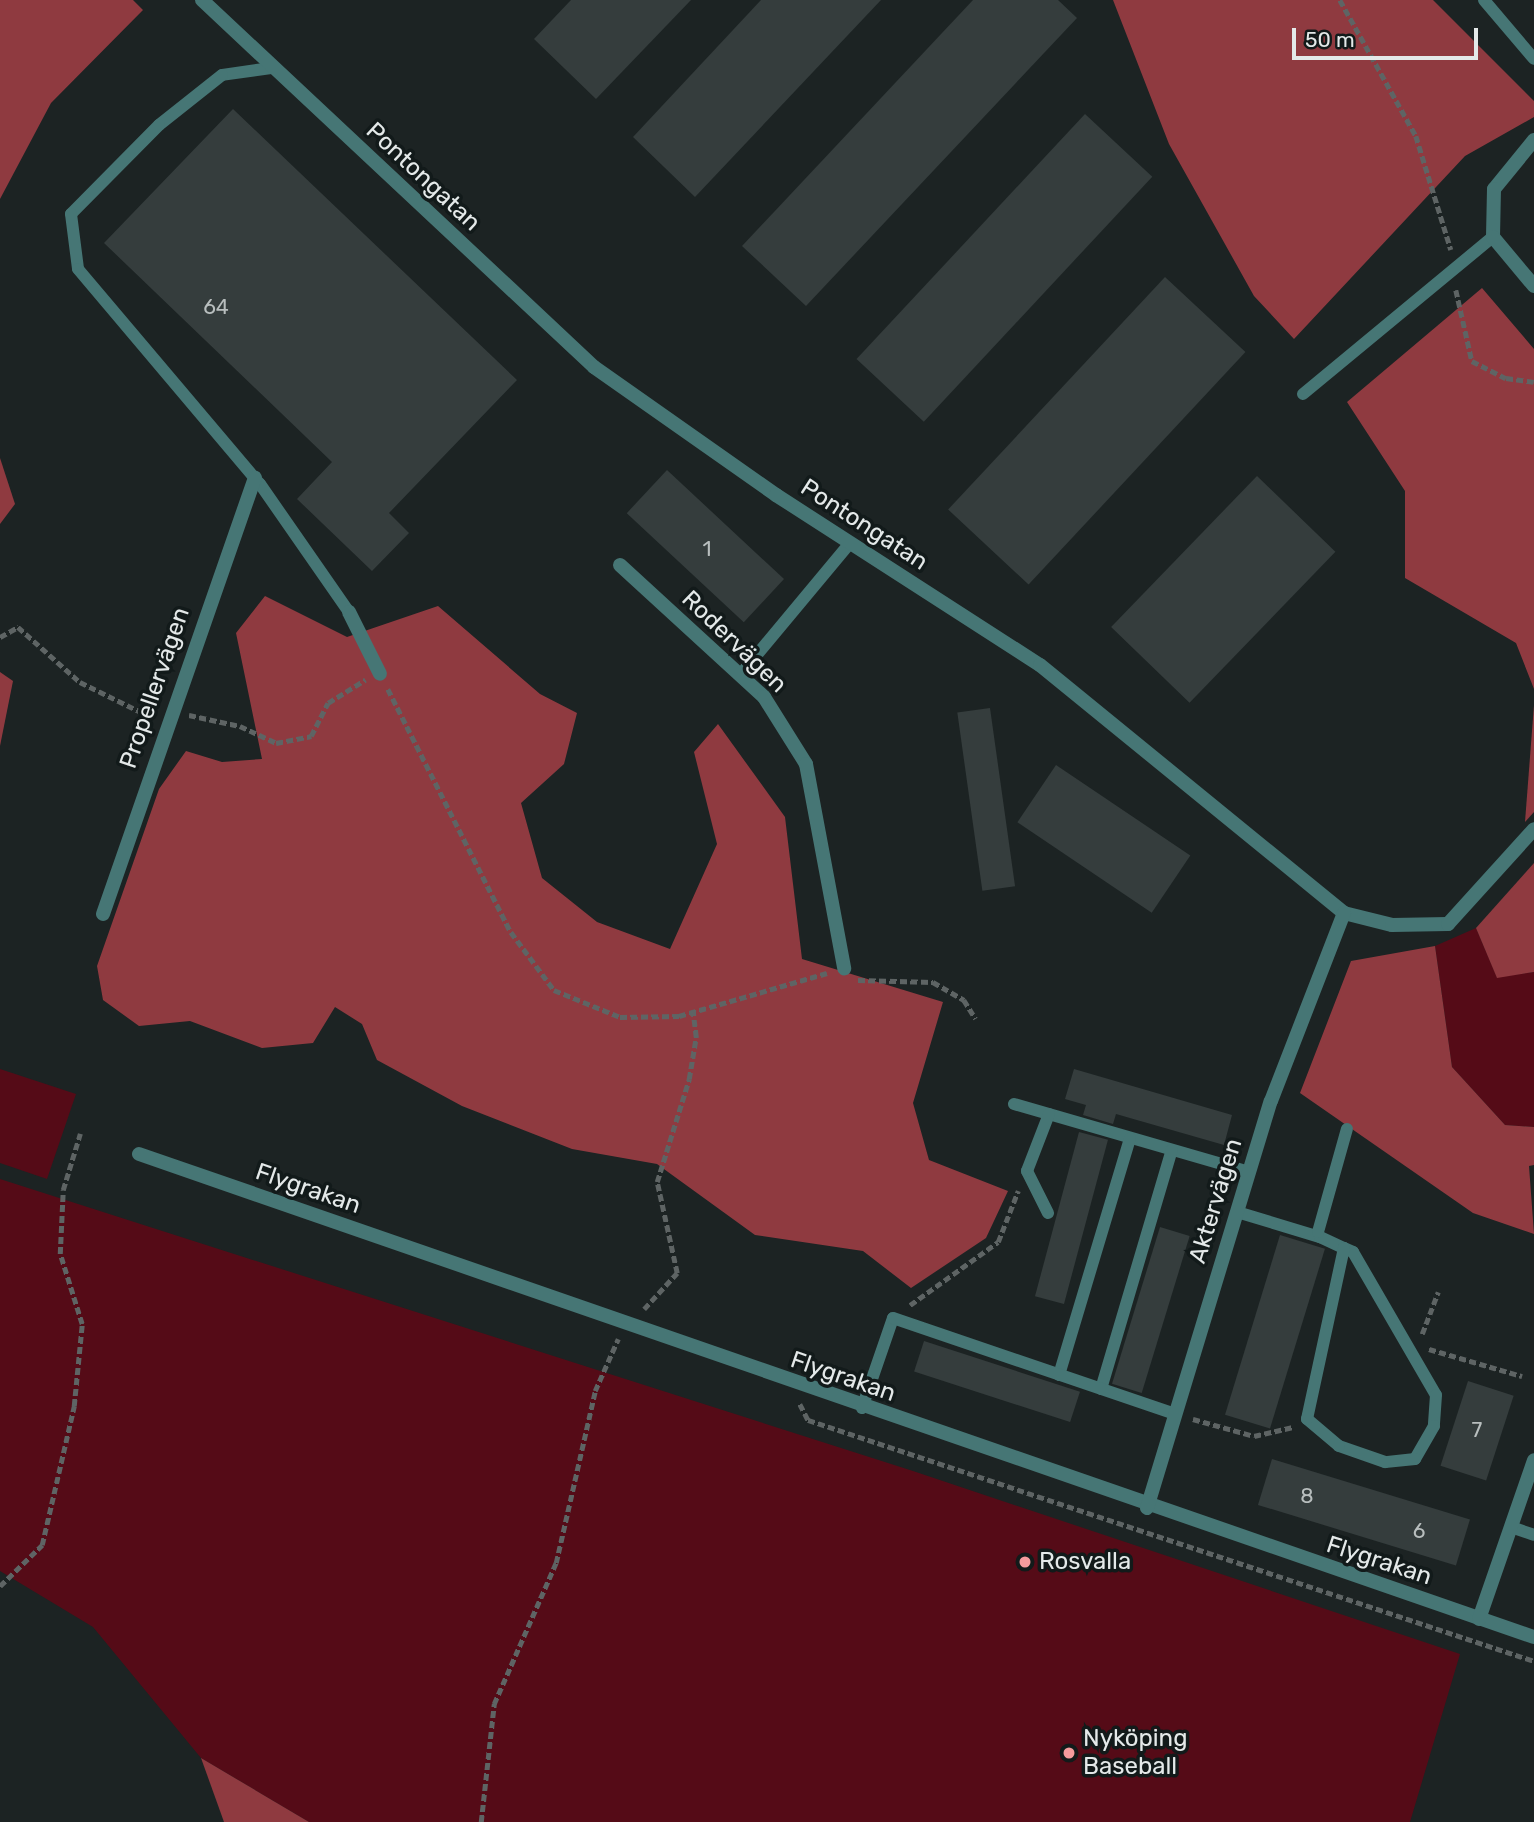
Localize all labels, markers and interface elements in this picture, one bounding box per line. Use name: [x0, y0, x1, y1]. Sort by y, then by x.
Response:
scale bar: [1296, 14, 1482, 58]
text: 50 m: [1305, 27, 1355, 52]
street label: Pontongatan: [360, 117, 486, 237]
house number: 64: [203, 294, 229, 320]
street label: Pontongatan: [795, 473, 933, 577]
house number: 1: [703, 536, 711, 562]
street label: Rodervägen: [676, 585, 792, 699]
street label: Propellervägen: [114, 604, 196, 772]
street label: Aktervägen: [1183, 1135, 1249, 1267]
street label: Flygrakan: [252, 1158, 364, 1220]
street label: Flygrakan: [787, 1346, 899, 1408]
house number: 7: [1472, 1417, 1482, 1443]
house number: 8: [1300, 1483, 1314, 1509]
house number: 6: [1413, 1518, 1425, 1544]
street label: Flygrakan: [1323, 1530, 1435, 1592]
place label: Rosvalla: [1039, 1548, 1131, 1576]
marker: Rosvalla: [1017, 1554, 1033, 1570]
place label: Nyköping Baseball: [1083, 1725, 1187, 1781]
marker: Nyköping Baseball: [1061, 1745, 1077, 1761]

